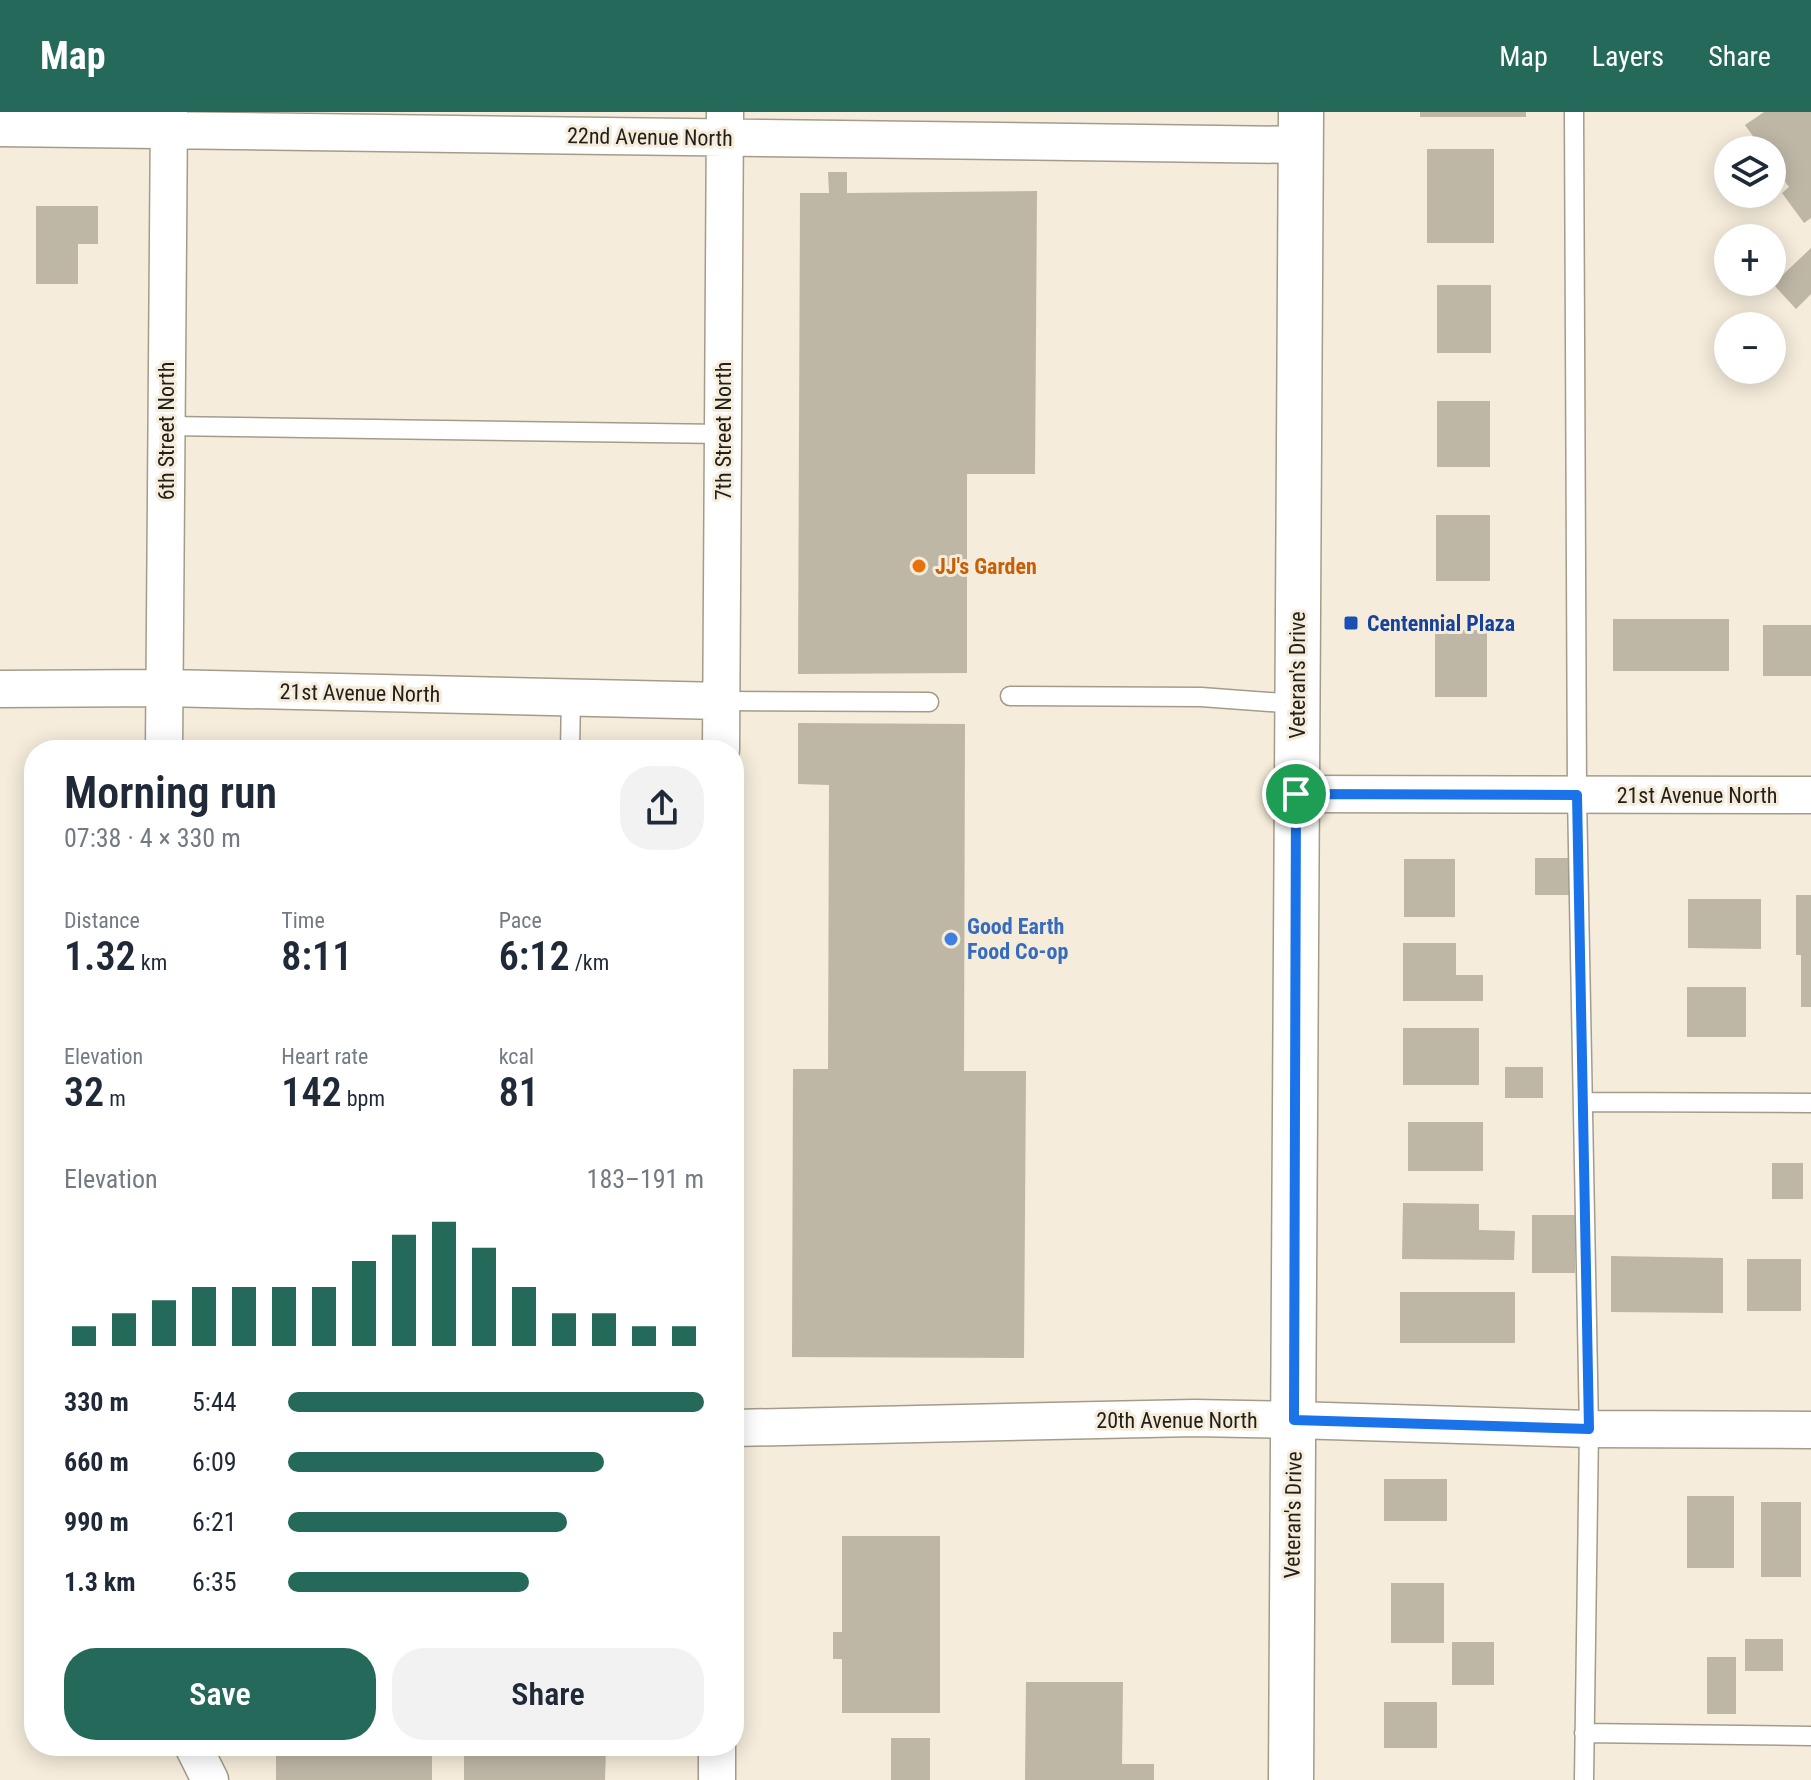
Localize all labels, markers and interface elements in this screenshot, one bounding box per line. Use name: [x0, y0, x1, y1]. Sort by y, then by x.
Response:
text: Map: [40, 34, 106, 78]
text: Map: [1499, 40, 1548, 73]
text: Layers: [1592, 40, 1664, 73]
text: Share: [1708, 40, 1771, 73]
street label: 22nd Avenue North: [567, 123, 733, 151]
map controls: [1714, 136, 1786, 384]
button: layers: [1714, 136, 1786, 208]
button: +: [1714, 224, 1786, 296]
button: −: [1714, 312, 1786, 384]
street label: 6th Street North: [154, 362, 179, 500]
street label: 7th Street North: [711, 362, 736, 500]
place label: JJ's Garden: [935, 554, 1037, 579]
marker: JJ's Garden: [910, 557, 928, 575]
street label: Veteran's Drive: [1285, 611, 1310, 739]
place label: Centennial Plaza: [1367, 611, 1515, 636]
marker: Centennial Plaza: [1342, 614, 1360, 632]
street label: 21st Avenue North: [279, 679, 441, 707]
pin: [1262, 760, 1330, 828]
button: share: [620, 766, 704, 850]
text: Morning run: [64, 767, 277, 819]
icon: arrive: [1274, 772, 1318, 816]
street label: 21st Avenue North: [1617, 783, 1777, 808]
text: 07:38 · 4 × 330 m: [64, 823, 241, 853]
text: Distance: [64, 908, 140, 933]
text: Time: [281, 908, 325, 933]
text: Pace: [499, 908, 542, 933]
place label: Good Earth Food Co-op: [967, 914, 1068, 964]
marker: Good Earth Food Co-op: [942, 930, 960, 948]
text: 1.32: [64, 933, 136, 980]
text: 8:11: [281, 933, 352, 980]
text: 6:12: [499, 933, 570, 980]
text: km: [136, 950, 167, 975]
text: /km: [570, 950, 609, 975]
text: Elevation: [64, 1044, 143, 1069]
text: Heart rate: [281, 1044, 368, 1069]
text: kcal: [499, 1044, 534, 1069]
text: 32: [64, 1069, 104, 1116]
text: 142: [281, 1069, 342, 1116]
text: 81: [499, 1069, 539, 1116]
text: m: [104, 1086, 126, 1111]
text: bpm: [342, 1086, 385, 1111]
text: Elevation: [64, 1164, 158, 1194]
text: 183–191 m: [587, 1164, 704, 1194]
text: 330 m: [64, 1387, 129, 1417]
text: 5:44: [192, 1387, 237, 1417]
street label: 20th Avenue North: [1096, 1408, 1258, 1433]
text: 660 m: [64, 1447, 129, 1477]
text: 6:09: [192, 1447, 237, 1477]
street label: Veteran's Drive: [1279, 1451, 1307, 1579]
text: 990 m: [64, 1507, 129, 1537]
text: 6:21: [192, 1507, 237, 1537]
text: 1.3 km: [64, 1567, 136, 1597]
text: 6:35: [192, 1567, 237, 1597]
button: Save: [64, 1648, 376, 1740]
button: Share: [392, 1648, 704, 1740]

